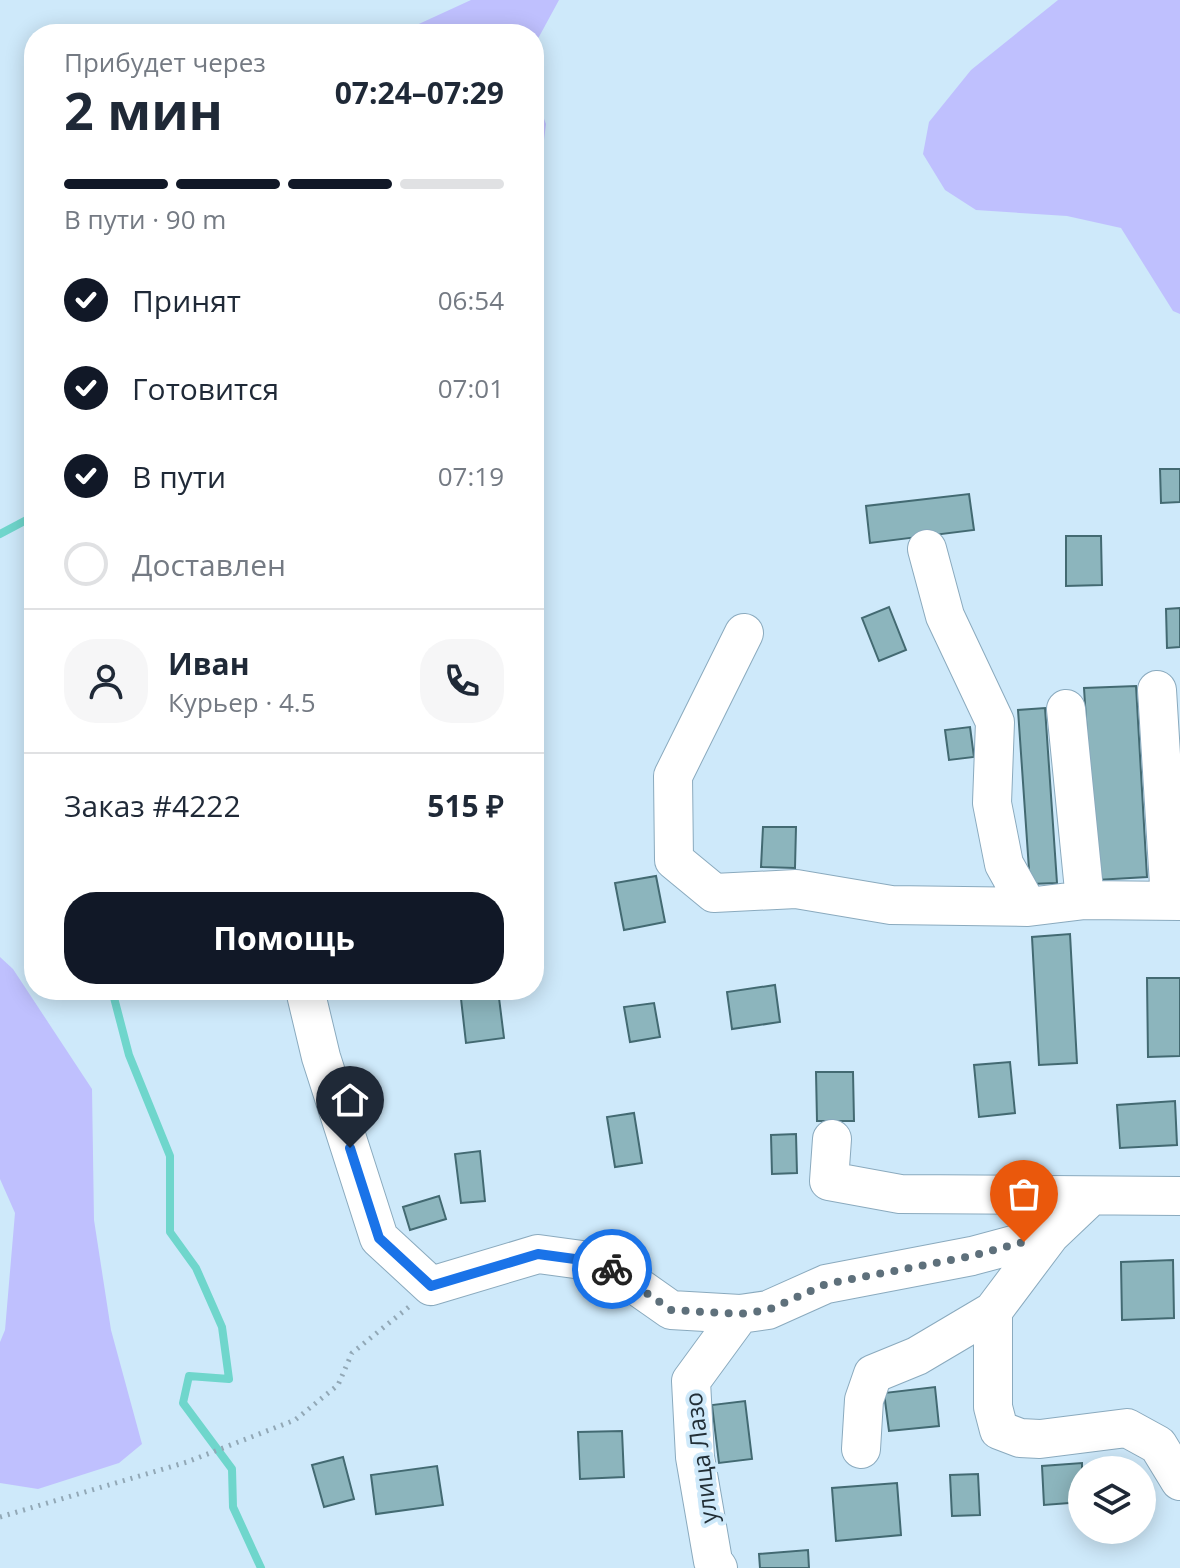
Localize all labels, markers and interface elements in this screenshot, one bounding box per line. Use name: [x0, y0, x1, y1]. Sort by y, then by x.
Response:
text: Прибудет через: [64, 44, 266, 80]
text: 07:24–07:29: [335, 72, 504, 113]
text: 2 мин: [64, 74, 223, 145]
text: В пути · 90 m: [64, 201, 226, 237]
icon: check: [64, 278, 108, 322]
text: Принят: [132, 280, 241, 321]
text: 06:54: [438, 282, 504, 318]
icon: check: [64, 366, 108, 410]
text: Готовится: [132, 368, 279, 409]
text: 07:01: [438, 370, 504, 406]
icon: check: [64, 454, 108, 498]
text: В пути: [132, 456, 226, 497]
text: 07:19: [438, 458, 504, 494]
text: Доставлен: [132, 544, 286, 585]
button: person: [64, 639, 148, 723]
button: phone: [420, 639, 504, 723]
text: Иван: [168, 643, 250, 684]
text: Курьер · 4.5: [168, 684, 316, 720]
text: Заказ #4222: [64, 785, 241, 826]
text: 515 ₽: [427, 785, 504, 826]
button: Помощь: [64, 892, 504, 984]
pin: [316, 1066, 384, 1148]
icon: home: [328, 1078, 372, 1122]
pin: [990, 1160, 1058, 1242]
icon: bag: [1002, 1172, 1046, 1216]
courier: [572, 1229, 652, 1309]
icon: bike: [590, 1247, 634, 1291]
street label: улица Лазо: [676, 1391, 724, 1525]
map controls: [1068, 1456, 1156, 1544]
button: layers: [1068, 1456, 1156, 1544]

